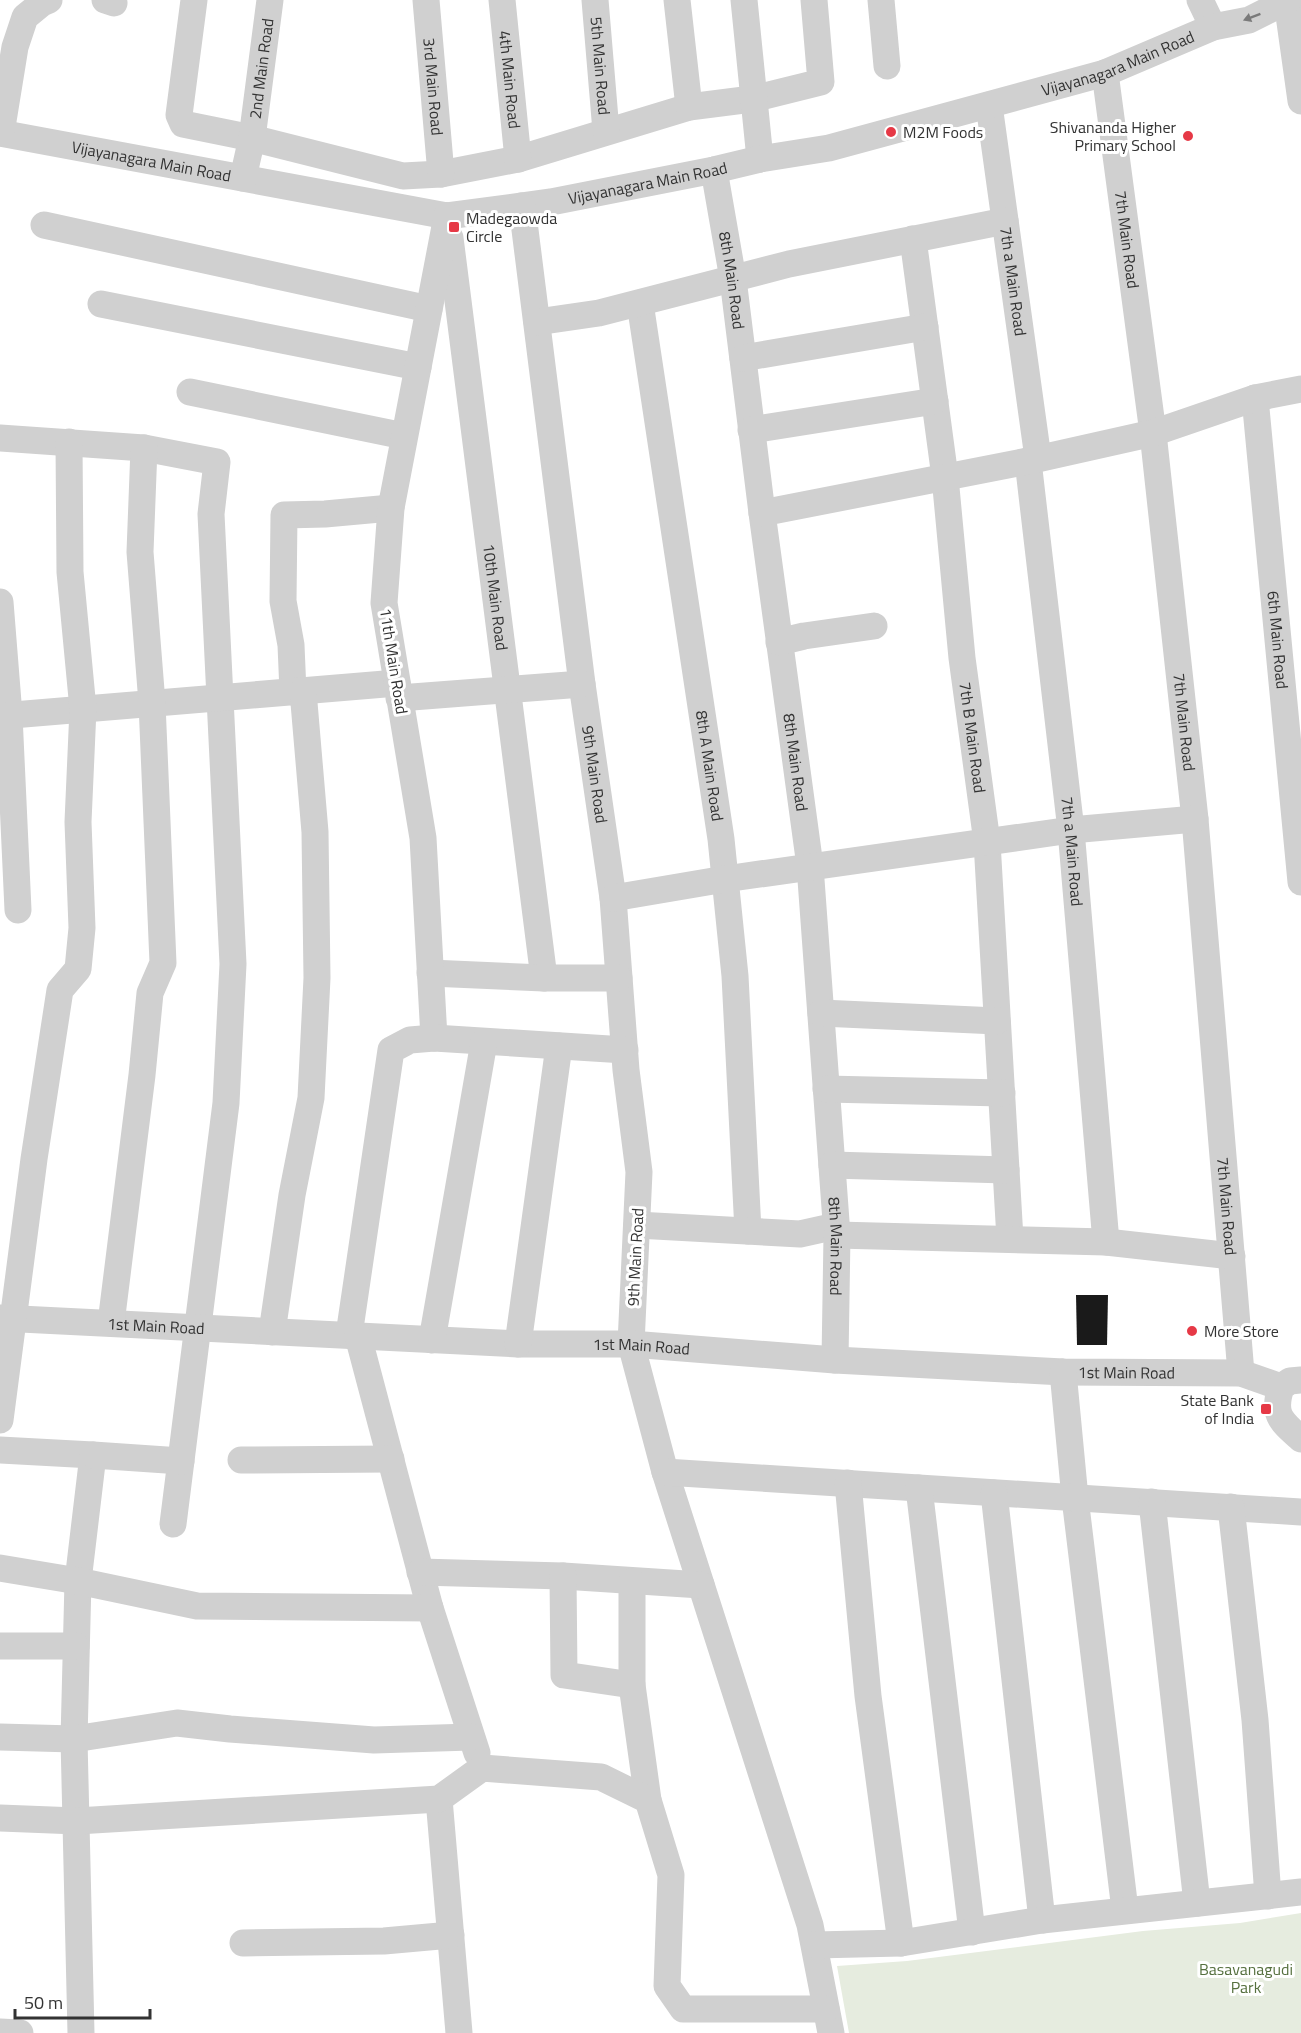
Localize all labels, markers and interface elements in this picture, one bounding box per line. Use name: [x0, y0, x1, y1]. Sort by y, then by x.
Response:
one-way arrow: [1243, 12, 1261, 22]
street label: 5th Main Road: [584, 16, 617, 116]
street label: 2nd Main Road: [243, 17, 280, 120]
street label: Vijayanagara Main Road: [1038, 24, 1198, 102]
street label: 4th Main Road: [493, 29, 527, 130]
street label: 3rd Main Road: [417, 37, 450, 137]
place label: Shivananda Higher Primary School: [1050, 115, 1176, 157]
place label: M2M Foods: [903, 120, 983, 144]
marker: M2M Foods: [884, 125, 898, 139]
marker: Shivananda Higher Primary School: [1181, 129, 1195, 143]
street label: Vijayanagara Main Road: [70, 135, 233, 188]
street label: Vijayanagara Main Road: [566, 155, 730, 210]
street label: 7th Main Road: [1109, 189, 1146, 290]
place label: Madegaowda Circle: [466, 206, 557, 248]
marker: Madegaowda Circle: [447, 220, 461, 234]
street label: 7th a Main Road: [994, 225, 1033, 337]
street label: 8th Main Road: [713, 230, 751, 331]
street label: 10th Main Road: [477, 542, 514, 652]
street label: 6th Main Road: [1261, 590, 1295, 690]
street label: 11th Main Road: [374, 606, 414, 716]
street label: 7th Main Road: [1167, 672, 1202, 772]
street label: 7th B Main Road: [953, 680, 992, 794]
street label: 8th A Main Road: [690, 709, 730, 823]
street label: 8th Main Road: [777, 712, 814, 813]
street label: 9th Main Road: [576, 724, 614, 825]
street label: 7th a Main Road: [1055, 795, 1089, 907]
street label: 7th Main Road: [1211, 1156, 1243, 1256]
street label: 8th Main Road: [822, 1196, 849, 1296]
street label: 9th Main Road: [620, 1207, 650, 1307]
street label: 1st Main Road: [107, 1311, 205, 1340]
place label: More Store: [1204, 1319, 1279, 1343]
marker: More Store: [1185, 1324, 1199, 1338]
street label: 1st Main Road: [593, 1332, 691, 1361]
street label: 1st Main Road: [1078, 1360, 1175, 1385]
place label: State Bank of India: [1180, 1388, 1254, 1430]
marker: State Bank of India: [1259, 1402, 1273, 1416]
park label: Basavanagudi Park: [1199, 1957, 1293, 1999]
scale bar: [15, 1982, 150, 2020]
text: 50 m: [24, 1989, 63, 2016]

